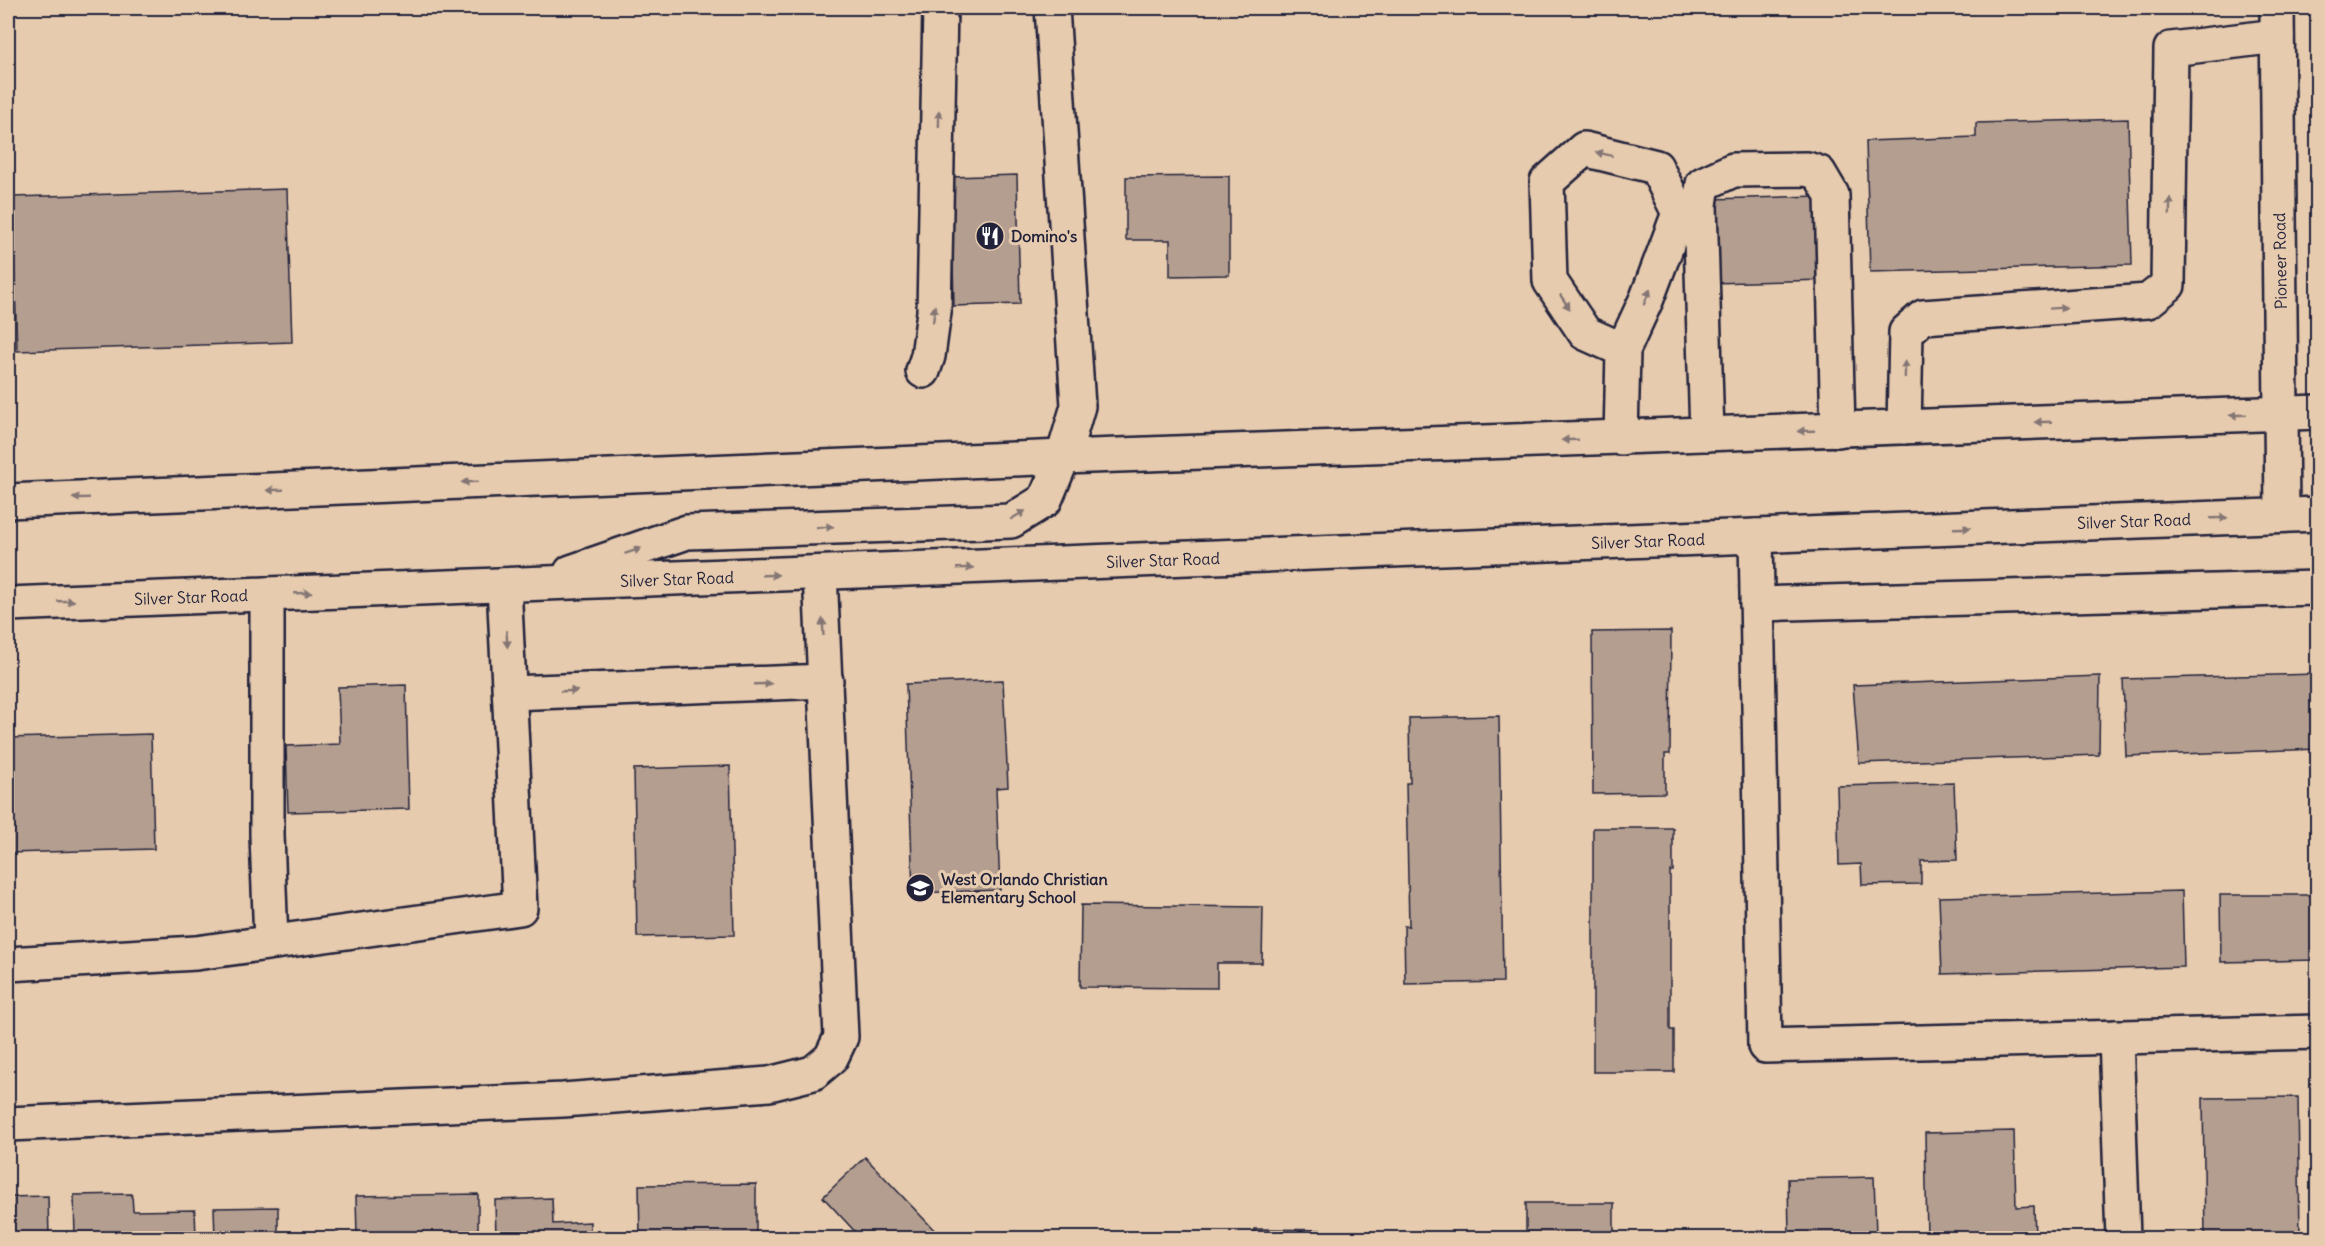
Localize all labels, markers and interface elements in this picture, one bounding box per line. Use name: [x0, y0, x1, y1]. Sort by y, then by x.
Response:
one-way arrow: [934, 109, 943, 128]
one-way arrow: [1595, 149, 1613, 159]
one-way arrow: [2165, 196, 2175, 215]
street label: Pioneer Road: [2269, 213, 2291, 309]
restaurant icon: Domino's: [974, 220, 1006, 252]
place label: Domino's: [1011, 226, 1077, 246]
one-way arrow: [1642, 287, 1652, 305]
one-way arrow: [1559, 294, 1570, 311]
one-way arrow: [2049, 303, 2068, 312]
one-way arrow: [929, 304, 938, 323]
one-way arrow: [1900, 360, 1910, 379]
one-way arrow: [2229, 411, 2248, 420]
one-way arrow: [2034, 418, 2053, 427]
one-way arrow: [1797, 427, 1816, 436]
one-way arrow: [1560, 435, 1579, 444]
one-way arrow: [461, 478, 480, 487]
one-way arrow: [266, 486, 285, 495]
one-way arrow: [71, 494, 90, 503]
street label: Silver Star Road: [2077, 509, 2191, 533]
one-way arrow: [1010, 510, 1026, 521]
one-way arrow: [2210, 513, 2229, 522]
one-way arrow: [816, 523, 835, 532]
one-way arrow: [1952, 523, 1971, 532]
street label: Silver Star Road: [1591, 529, 1705, 553]
one-way arrow: [624, 545, 642, 555]
street label: Silver Star Road: [1106, 548, 1220, 572]
one-way arrow: [956, 563, 975, 572]
street label: Silver Star Road: [620, 567, 734, 591]
one-way arrow: [761, 570, 780, 579]
street label: Silver Star Road: [134, 585, 248, 609]
one-way arrow: [293, 588, 312, 597]
one-way arrow: [56, 597, 75, 606]
one-way arrow: [818, 618, 827, 637]
one-way arrow: [503, 630, 512, 649]
one-way arrow: [754, 679, 773, 688]
one-way arrow: [559, 686, 578, 696]
place label: West Orlando Christian Elementary School: [941, 869, 1108, 908]
school or university icon: West Orlando Christian Elementary School: [904, 872, 936, 904]

